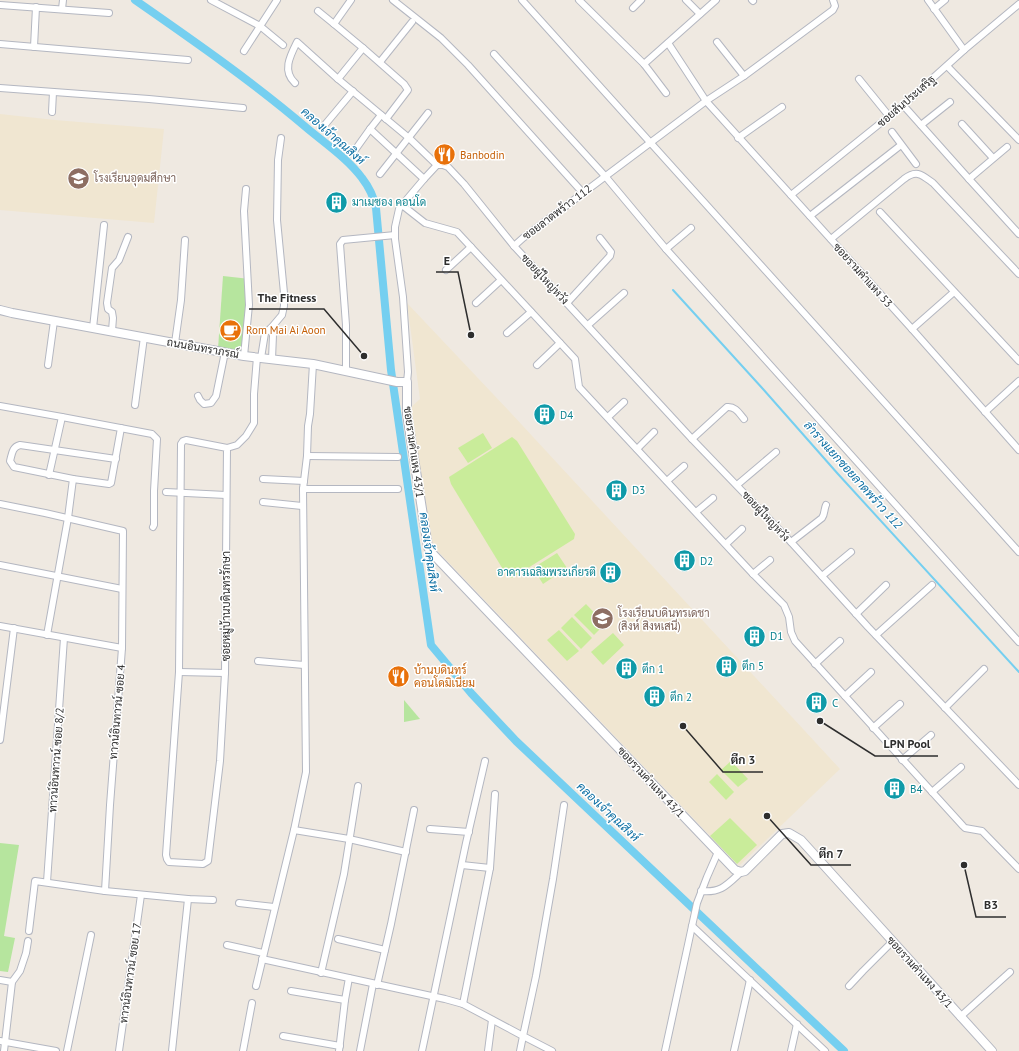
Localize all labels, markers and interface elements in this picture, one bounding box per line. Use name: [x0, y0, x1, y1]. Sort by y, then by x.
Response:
street label: ซอยสันประเสริฐ: [874, 72, 939, 131]
water label: คลองเจ้าคุณสิงห์: [297, 104, 370, 170]
restaurant icon: Banbodin: [431, 142, 457, 168]
place label: Banbodin: [460, 148, 505, 162]
school or university icon: โรงเรียนอุดมศึกษา: [66, 165, 92, 191]
place label: โรงเรียนอุดมศึกษา: [93, 170, 176, 187]
street label: ซอยลาดพร้าว 112: [520, 181, 594, 243]
building icon: มาเมซอง คอนโด: [323, 189, 349, 215]
place label: มาเมซอง คอนโด: [352, 194, 426, 209]
street label: ซอยรามคำแหง 53: [830, 240, 896, 310]
callout: E: [436, 248, 458, 272]
street label: ซอยผู้ใหญ่หวัง: [517, 250, 573, 308]
text: E: [444, 253, 450, 268]
callout: The Fitness: [249, 285, 324, 309]
text: The Fitness: [258, 290, 316, 305]
cafe icon: Rom Mai Ai Aoon: [218, 317, 244, 343]
place label: Rom Mai Ai Aoon: [246, 323, 326, 337]
street label: ถนนอินทราภรณ์: [166, 334, 240, 361]
building icon: D4: [532, 402, 558, 428]
street label: ซอยรามคำแหง 43/1: [401, 405, 427, 499]
place label: D4: [560, 408, 573, 422]
water label: ลำรางแยกซอยลาดพร้าว 112: [801, 418, 906, 532]
building icon: D3: [603, 477, 629, 503]
place label: D3: [632, 483, 645, 497]
street label: ซอยผู้ใหญ่หวัง: [738, 487, 794, 545]
water label: คลองเจ้าคุณสิงห์: [415, 511, 443, 595]
building icon: D2: [672, 548, 698, 574]
street label: ซอยหมู่บ้านบดินทรรักษา: [219, 551, 234, 661]
place label: D2: [700, 554, 713, 568]
building icon: อาคารเฉลิมพระเกียรติ: [598, 559, 624, 585]
place label: อาคารเฉลิมพระเกียรติ: [497, 564, 596, 579]
place label: โรงเรียนบดินทรเดชา (สิงห์ สิงหเสนี): [617, 605, 710, 633]
school or university icon: โรงเรียนบดินทรเดชา (สิงห์ สิงหเสนี): [589, 606, 615, 632]
building icon: D1: [741, 623, 767, 649]
place label: D1: [770, 629, 783, 643]
building icon: ตึก 5: [714, 653, 740, 679]
building icon: ตึก 1: [614, 656, 640, 682]
place label: ตึก 5: [742, 659, 764, 673]
place label: บ้านบดินทร์ คอนโดมิเนียม: [414, 662, 475, 690]
place label: ตึก 1: [642, 662, 664, 676]
restaurant icon: บ้านบดินทร์ คอนโดมิเนียม: [385, 663, 411, 689]
street label: ทาวน์อินทาวน์ ซอย 4: [105, 664, 128, 760]
building icon: ตึก 2: [642, 684, 668, 710]
place label: ตึก 2: [670, 690, 692, 704]
building icon: C: [804, 690, 830, 716]
place label: C: [832, 696, 838, 710]
street label: ทาวน์อินทาวน์ ซอย 8/2: [44, 707, 67, 813]
callout: LPN Pool: [875, 732, 938, 756]
text: LPN Pool: [884, 736, 931, 751]
street label: ซอยรามคำแหง 43/1: [614, 744, 688, 820]
callout: ตึก 3: [723, 748, 763, 772]
text: ตึก 3: [731, 752, 755, 767]
building icon: B4: [882, 776, 908, 802]
water label: คลองเจ้าคุณสิงห์: [573, 779, 644, 847]
place label: B4: [910, 782, 922, 796]
callout: ตึก 7: [811, 841, 851, 865]
text: ตึก 7: [819, 846, 843, 861]
callout: B3: [976, 893, 1006, 917]
text: B3: [984, 897, 998, 912]
street label: ทาวน์อินทาวน์ ซอย 17: [115, 922, 144, 1024]
street label: ซอยรามคำแหง 43/1: [884, 933, 956, 1011]

